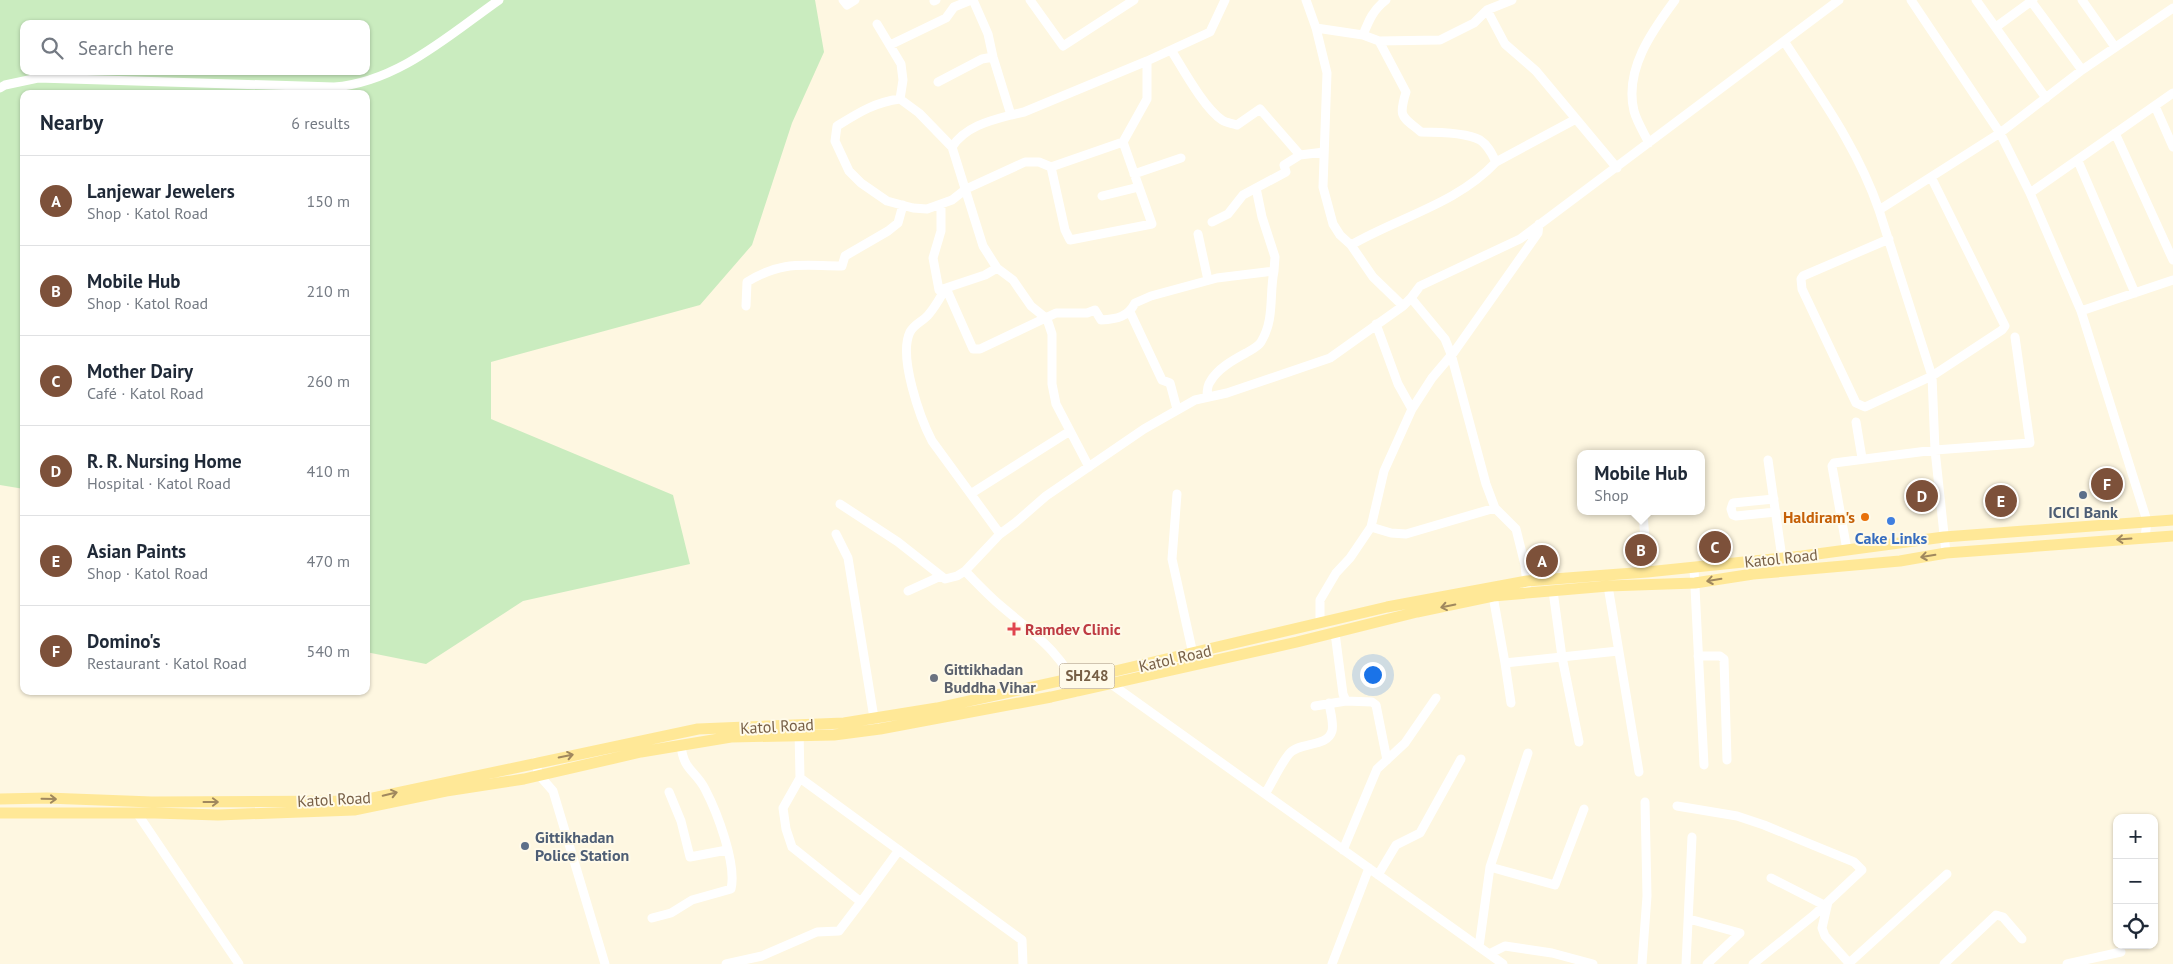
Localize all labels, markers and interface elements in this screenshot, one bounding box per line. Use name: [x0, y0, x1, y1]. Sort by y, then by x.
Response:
search box: [20, 20, 370, 75]
icon: search: [38, 34, 66, 62]
text: Search here: [78, 36, 174, 60]
text: Nearby: [40, 109, 103, 136]
text: 6 results: [291, 113, 350, 133]
text: Lanjewar Jewelers: [87, 179, 235, 203]
text: A: [51, 191, 61, 211]
text: 150 m: [307, 191, 350, 211]
text: Shop · Katol Road: [87, 203, 208, 223]
text: Mobile Hub: [87, 269, 181, 293]
text: B: [51, 281, 61, 301]
text: 210 m: [307, 281, 350, 301]
text: Shop · Katol Road: [87, 293, 208, 313]
text: Mother Dairy: [87, 359, 193, 383]
text: C: [52, 371, 60, 391]
text: 260 m: [307, 371, 350, 391]
text: Café · Katol Road: [87, 383, 204, 403]
text: R. R. Nursing Home: [87, 449, 242, 473]
popup: [1577, 450, 1705, 515]
text: D: [51, 461, 61, 481]
text: 410 m: [307, 461, 350, 481]
text: Mobile Hub: [1594, 461, 1688, 485]
pin: F: [2091, 465, 2123, 503]
text: Hospital · Katol Road: [87, 473, 231, 493]
pin: D: [1906, 477, 1938, 515]
pin: E: [1985, 482, 2017, 520]
text: Shop: [1594, 485, 1629, 505]
marker: ICICI Bank: [2077, 489, 2089, 501]
place label: ICICI Bank: [2048, 502, 2118, 522]
place label: Haldiram's: [1783, 507, 1855, 527]
marker: Haldiram's: [1859, 511, 1871, 523]
marker: Cake Links: [1885, 515, 1897, 527]
pin: C: [1699, 528, 1731, 566]
place label: Cake Links: [1855, 528, 1927, 548]
pin: B: [1625, 531, 1657, 569]
one-way arrow: [2117, 534, 2133, 544]
text: Asian Paints: [87, 539, 186, 563]
pin: A: [1526, 542, 1558, 580]
street label: Katol Road: [1743, 544, 1819, 572]
text: E: [52, 551, 60, 571]
text: 470 m: [307, 551, 350, 571]
one-way arrow: [1920, 552, 1936, 562]
text: Shop · Katol Road: [87, 563, 208, 583]
one-way arrow: [1706, 575, 1722, 585]
one-way arrow: [1441, 601, 1457, 611]
place label: Ramdev Clinic: [1025, 619, 1121, 639]
marker: Ramdev Clinic: [1007, 622, 1021, 636]
text: Domino's: [87, 629, 161, 653]
street label: Katol Road: [1137, 640, 1213, 676]
text: F: [52, 641, 60, 661]
text: 540 m: [307, 641, 350, 661]
text: Restaurant · Katol Road: [87, 653, 247, 673]
place label: Gittikhadan Buddha Vihar: [944, 659, 1036, 697]
your location: [1360, 662, 1386, 688]
road number: SH248: [1060, 664, 1114, 688]
marker: Gittikhadan Buddha Vihar: [928, 672, 940, 684]
street label: Katol Road: [740, 714, 814, 738]
one-way arrow: [558, 750, 574, 760]
street label: Katol Road: [297, 787, 371, 811]
one-way arrow: [382, 789, 398, 798]
one-way arrow: [40, 794, 56, 803]
one-way arrow: [202, 797, 219, 807]
map controls: [2113, 814, 2158, 949]
button: +: [2113, 814, 2158, 859]
place label: Gittikhadan Police Station: [535, 827, 629, 865]
marker: Gittikhadan Police Station: [519, 840, 531, 852]
button: −: [2113, 859, 2158, 904]
button: locate: [2113, 904, 2158, 949]

